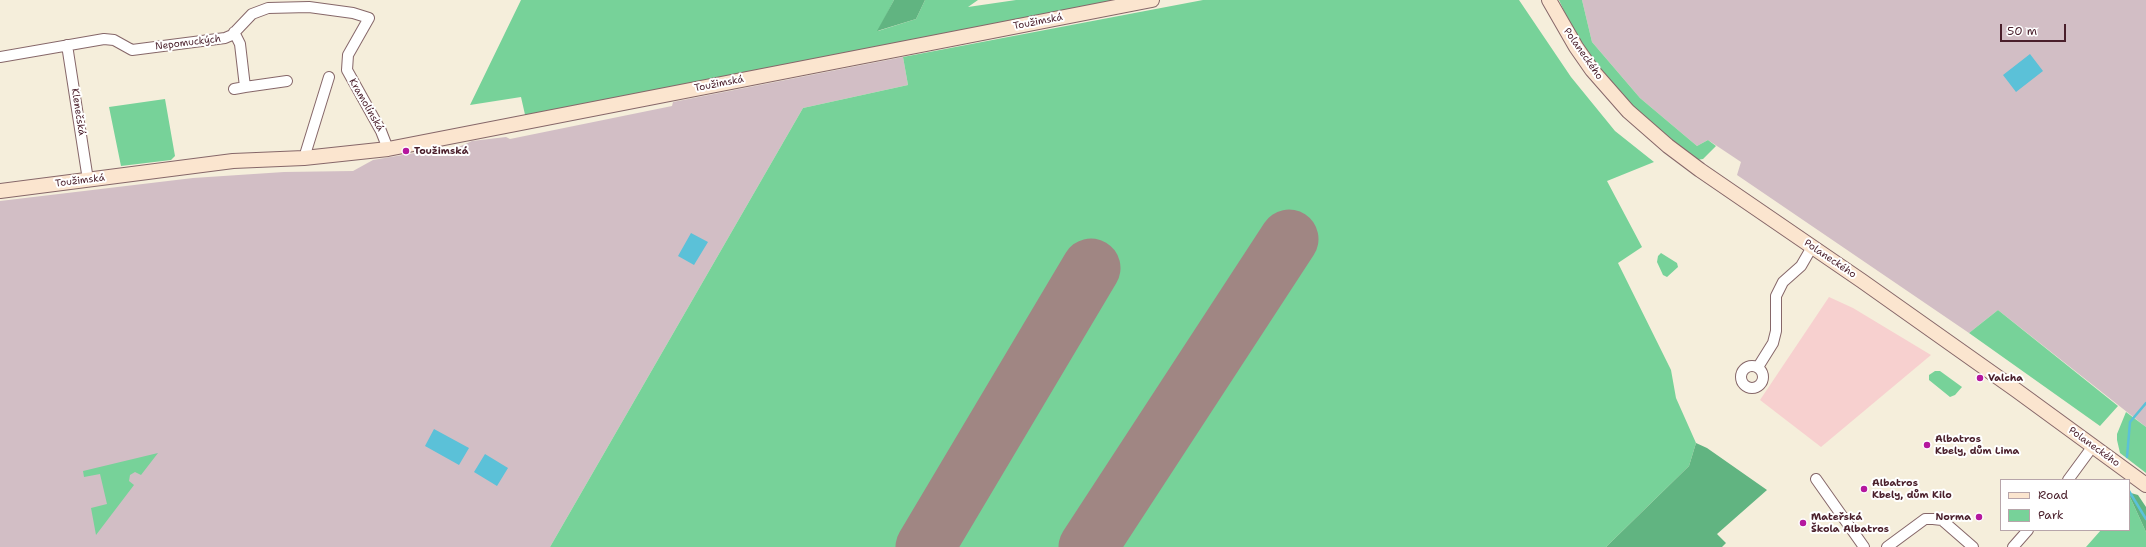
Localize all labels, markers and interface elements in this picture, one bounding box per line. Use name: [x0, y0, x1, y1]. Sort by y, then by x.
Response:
street label: Toužimská: [1012, 11, 1064, 33]
scale bar: [2002, 16, 2068, 42]
text: 50 m: [2007, 23, 2037, 39]
street label: Polaneckého: [1561, 26, 1605, 82]
street label: Nepomuckých: [154, 33, 222, 53]
street label: Toužimská: [693, 73, 745, 95]
street label: Kramolínská: [346, 76, 386, 134]
street label: Klenečská: [68, 87, 88, 137]
place label: Toužimská: [414, 145, 468, 157]
marker: Toužimská: [401, 146, 411, 156]
street label: Toužimská: [54, 172, 106, 190]
street label: Polaneckého: [1802, 237, 1858, 281]
place label: Valcha: [1988, 372, 2023, 384]
marker: Valcha: [1975, 373, 1985, 383]
street label: Polaneckého: [2066, 424, 2122, 470]
place label: Albatros Kbely, dům Lima: [1935, 433, 2019, 456]
marker: Albatros Kbely, dům Lima: [1922, 440, 1932, 450]
place label: Albatros Kbely, dům Kilo: [1872, 477, 1952, 500]
legend: [2000, 479, 2130, 531]
marker: Albatros Kbely, dům Kilo: [1859, 484, 1869, 494]
text: Road: [2038, 487, 2068, 503]
text: Park: [2038, 507, 2064, 523]
place label: Mateřská Škola Albatros: [1811, 511, 1889, 534]
place label: Norma: [1935, 511, 1971, 523]
marker: Norma: [1974, 512, 1984, 522]
marker: Mateřská Škola Albatros: [1798, 518, 1808, 528]

